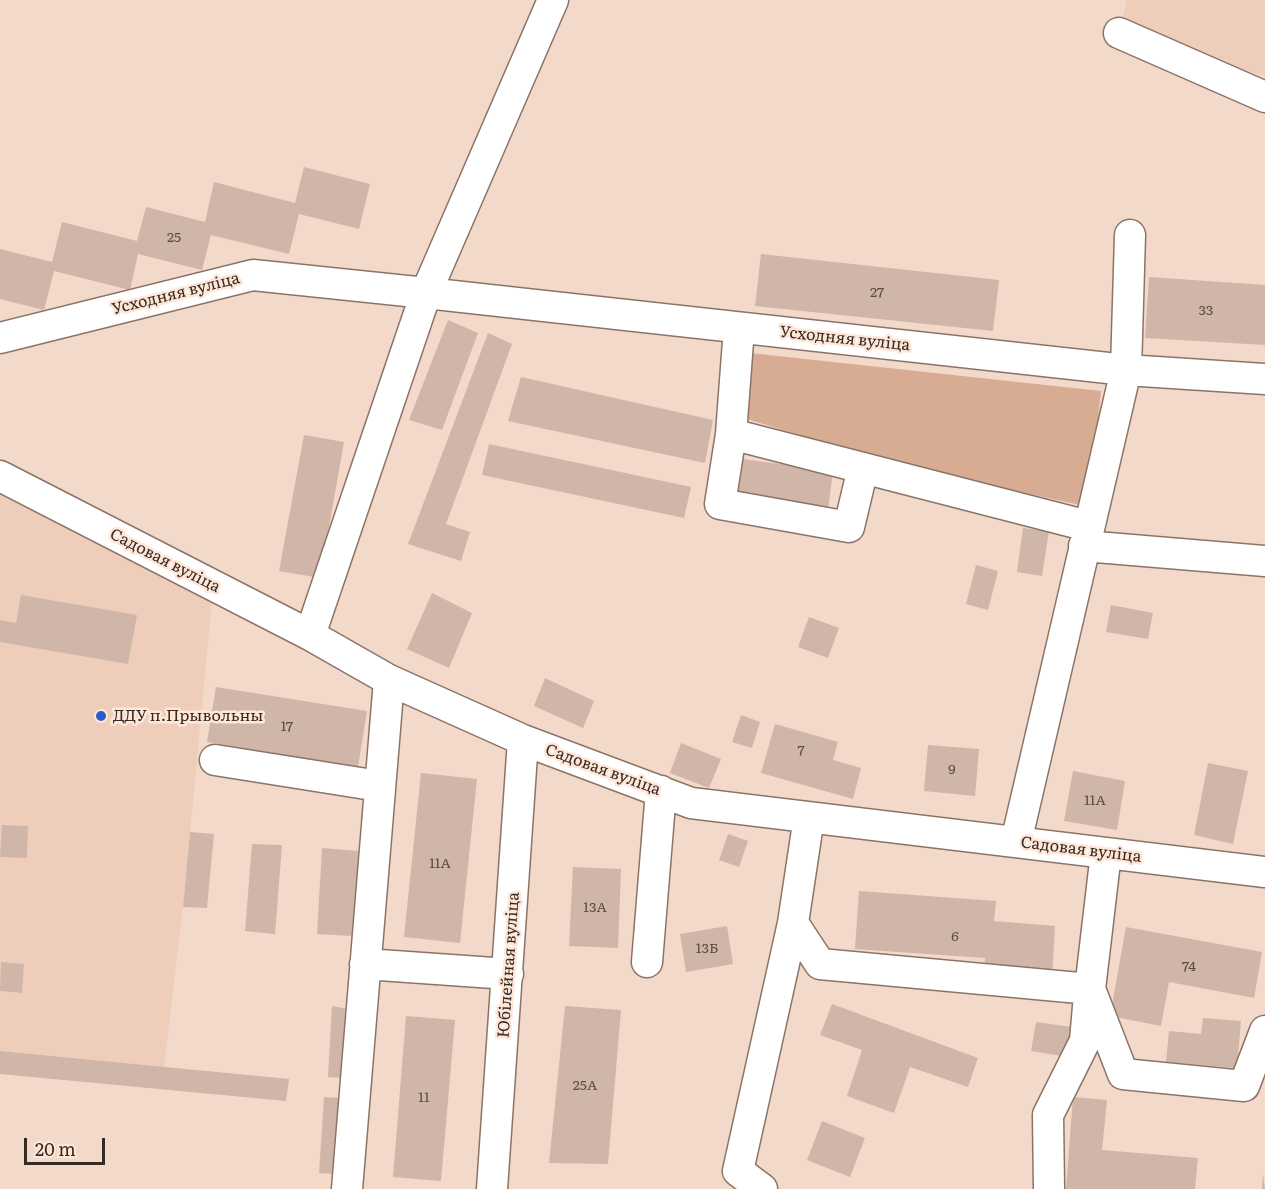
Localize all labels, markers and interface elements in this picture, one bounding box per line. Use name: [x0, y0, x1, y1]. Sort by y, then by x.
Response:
house number: 25: [167, 230, 181, 246]
street label: Усходняя вуліца: [110, 269, 242, 319]
house number: 27: [870, 285, 884, 301]
house number: 33: [1199, 303, 1213, 319]
street label: Усходняя вуліца: [779, 323, 911, 355]
street label: Садовая вуліца: [107, 525, 223, 597]
place label: ДДУ п.Прывольны: [113, 706, 263, 726]
marker: ДДУ п.Прывольны: [94, 709, 108, 723]
house number: 17: [281, 719, 293, 735]
street label: Садовая вуліца: [543, 740, 663, 800]
house number: 7: [797, 743, 805, 759]
house number: 9: [948, 762, 956, 778]
house number: 11А: [1084, 793, 1106, 809]
street label: Садовая вуліца: [1020, 833, 1142, 867]
house number: 11А: [429, 856, 451, 872]
street label: Юбілейная вуліца: [494, 891, 524, 1039]
house number: 13А: [583, 900, 607, 916]
house number: 6: [951, 929, 959, 945]
house number: 13Б: [696, 941, 718, 957]
house number: 74: [1182, 959, 1196, 975]
house number: 25А: [573, 1078, 597, 1094]
house number: 11: [418, 1090, 430, 1106]
scale bar: [27, 1126, 108, 1164]
text: 20 m: [35, 1135, 76, 1162]

